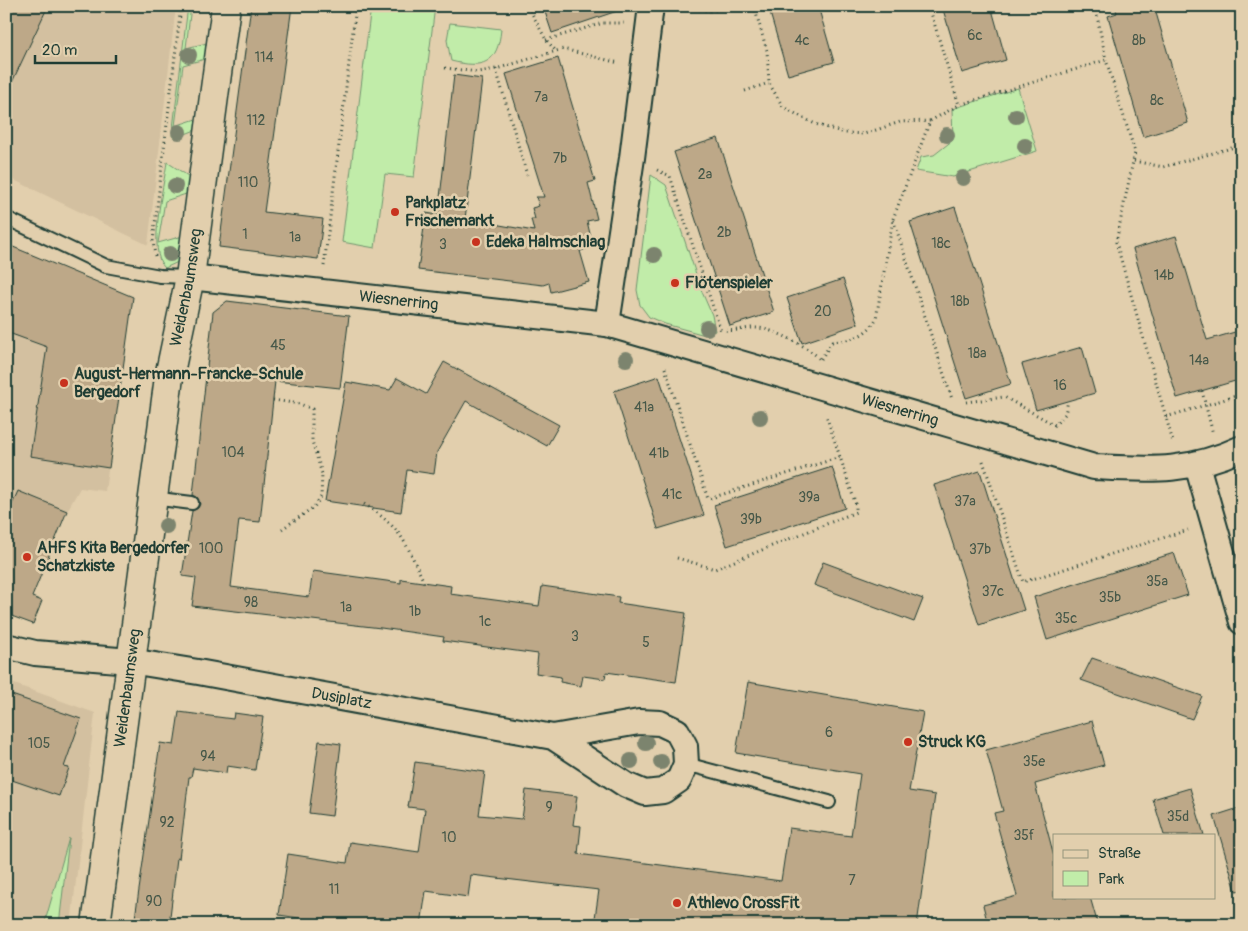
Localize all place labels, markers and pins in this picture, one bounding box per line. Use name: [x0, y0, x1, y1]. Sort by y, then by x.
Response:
place label: Parkplatz Frischemarkt: [405, 193, 495, 231]
marker: Parkplatz Frischemarkt: [389, 206, 401, 218]
place label: Edeka Halmschlag: [486, 232, 605, 252]
marker: Edeka Halmschlag: [470, 236, 482, 248]
place label: Flötenspieler: [685, 273, 773, 293]
marker: Flötenspieler: [669, 277, 681, 289]
place label: August-Hermann-Francke-Schule Bergedorf: [74, 364, 304, 402]
marker: August-Hermann-Francke-Schule Bergedorf: [58, 377, 70, 389]
place label: AHFS Kita Bergedorfer Schatzkiste: [37, 538, 190, 576]
marker: AHFS Kita Bergedorfer Schatzkiste: [21, 551, 33, 563]
place label: Struck KG: [918, 732, 986, 752]
marker: Struck KG: [902, 736, 914, 748]
place label: Athlevo CrossFit: [687, 893, 800, 913]
marker: Athlevo CrossFit: [671, 897, 683, 909]

